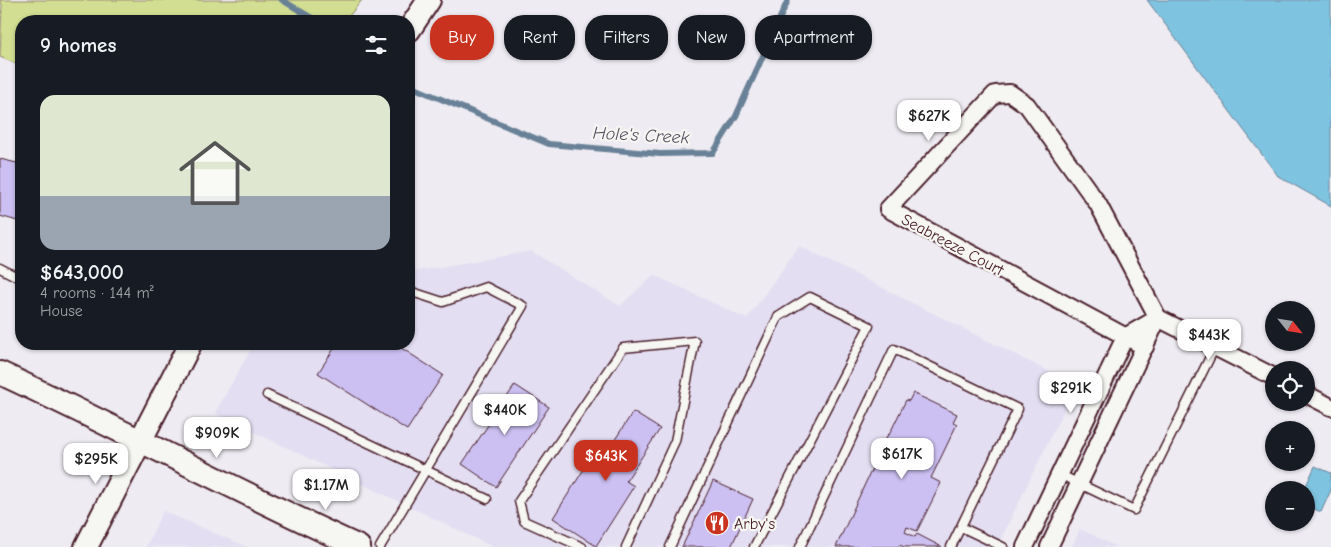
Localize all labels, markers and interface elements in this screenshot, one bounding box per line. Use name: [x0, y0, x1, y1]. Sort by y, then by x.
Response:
chip: Buy: [430, 15, 494, 60]
chip: Rent: [504, 15, 575, 60]
chip: Filters: [585, 15, 668, 60]
chip: New: [678, 15, 745, 60]
chip: Apartment: [755, 15, 872, 60]
icon: filters: [362, 31, 390, 59]
text: 9 homes: [40, 33, 116, 57]
pin: $627K: [894, 100, 964, 142]
text: $627K: [908, 107, 950, 125]
water label: Hole's Creek: [592, 122, 690, 149]
icon: home: [170, 128, 260, 218]
street label: Seabreeze Court: [898, 210, 1007, 280]
text: $643,000: [40, 260, 124, 284]
text: 4 rooms · 144 m²: [40, 284, 154, 302]
north arrow: [1265, 301, 1315, 351]
map controls: [1265, 301, 1315, 531]
text: House: [40, 302, 83, 320]
pin: $443K: [1174, 318, 1244, 361]
text: $443K: [1188, 326, 1230, 344]
button: locate: [1265, 361, 1315, 411]
pin: $291K: [1036, 372, 1106, 414]
text: $291K: [1050, 379, 1092, 397]
pin: $440K: [470, 394, 540, 436]
text: $440K: [484, 401, 526, 419]
pin: $909K: [182, 416, 252, 459]
button: +: [1265, 421, 1315, 471]
text: $909K: [195, 424, 239, 442]
pin: $617K: [867, 438, 937, 480]
pin: $643K: [571, 440, 641, 482]
pin: $295K: [61, 442, 131, 485]
text: $617K: [882, 445, 922, 463]
text: $643K: [585, 447, 627, 465]
text: $295K: [74, 450, 118, 468]
pin: $1.17M: [285, 468, 367, 511]
text: $1.17M: [303, 476, 349, 494]
button: −: [1265, 481, 1315, 531]
restaurant icon: Arby's: [704, 510, 730, 536]
place label: Arby's: [734, 515, 775, 533]

